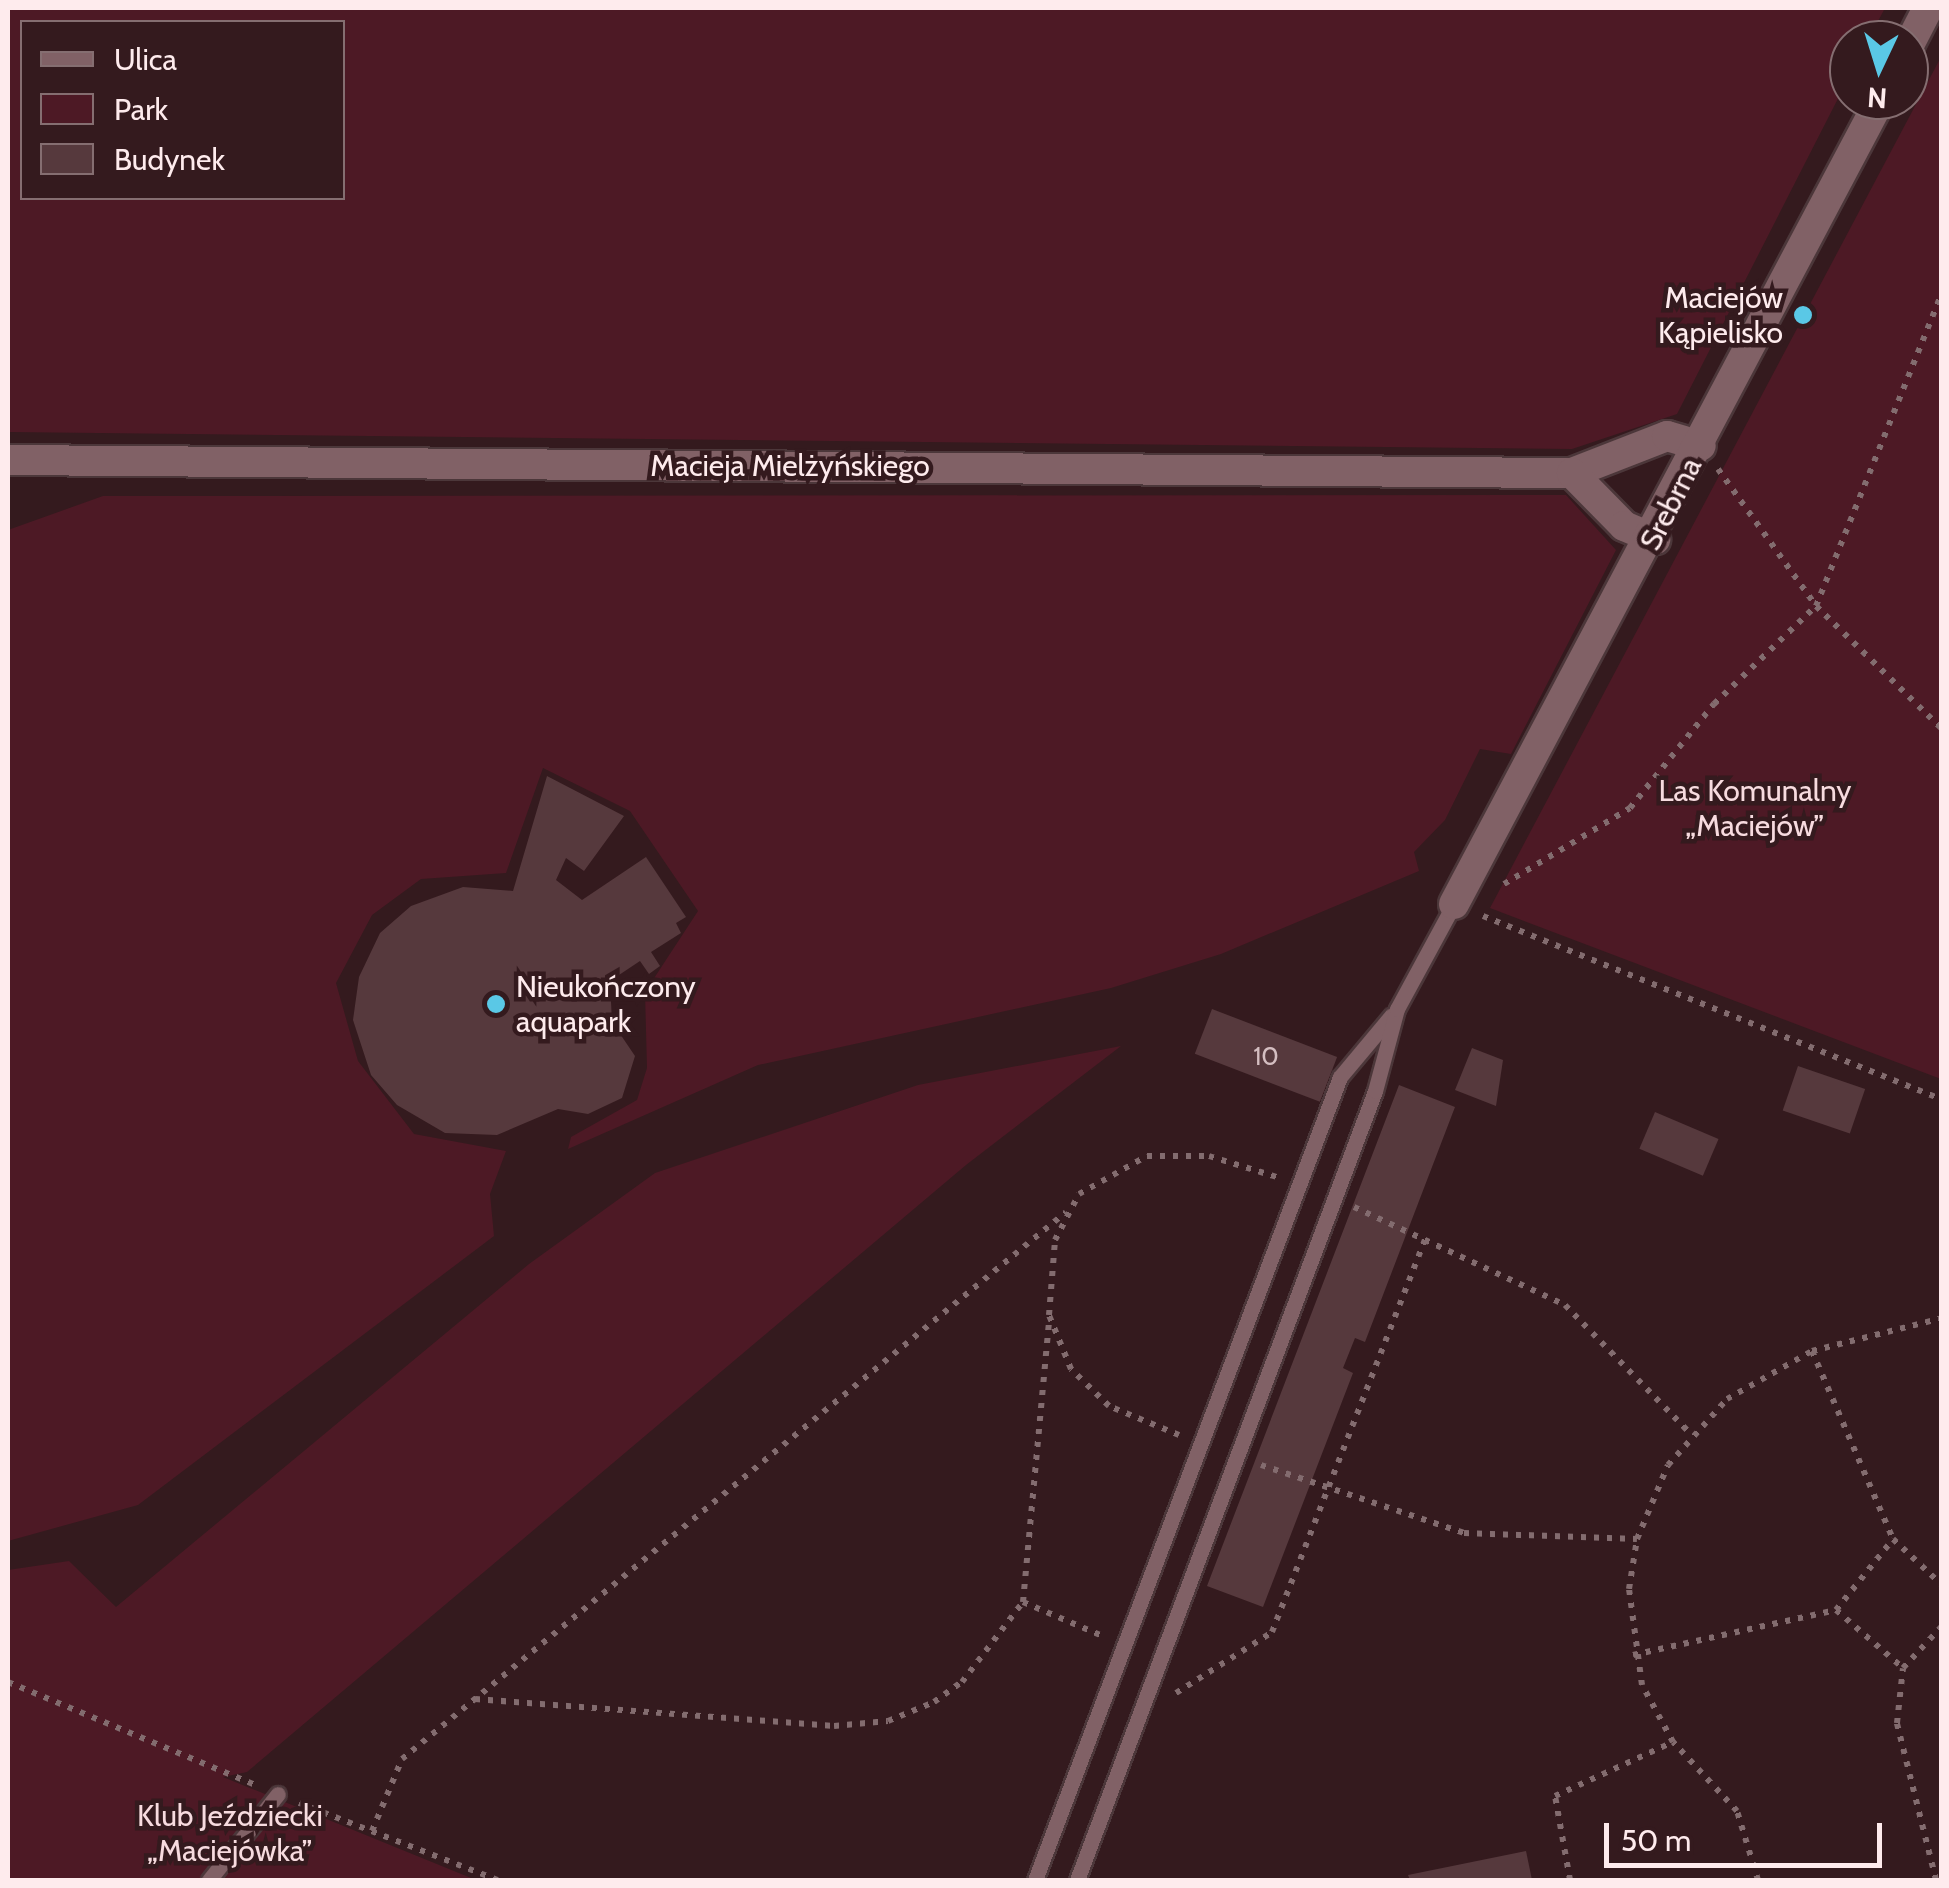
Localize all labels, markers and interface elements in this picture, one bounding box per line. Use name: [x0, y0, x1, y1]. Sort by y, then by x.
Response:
legend: [20, 20, 345, 200]
north arrow: [1829, 20, 1929, 120]
text: Ulica: [114, 41, 177, 78]
text: N: [1866, 80, 1888, 116]
text: Park: [114, 91, 168, 128]
text: Budynek: [114, 141, 225, 178]
place label: Maciejów Kąpielisko: [1658, 280, 1783, 350]
marker: Maciejów Kąpielisko: [1792, 304, 1814, 326]
street label: Macieja Mielżyńskiego: [650, 448, 930, 484]
street label: Srebrna: [1632, 452, 1710, 556]
park label: Las Komunalny „Maciejów”: [1659, 773, 1851, 844]
place label: Nieukończony aquapark: [516, 969, 696, 1040]
marker: Nieukończony aquapark: [485, 993, 507, 1015]
house number: 10: [1253, 1041, 1279, 1071]
park label: Klub Jeździecki „Maciejówka”: [137, 1798, 323, 1868]
scale bar: [1609, 1803, 1886, 1865]
text: 50 m: [1621, 1822, 1691, 1859]

